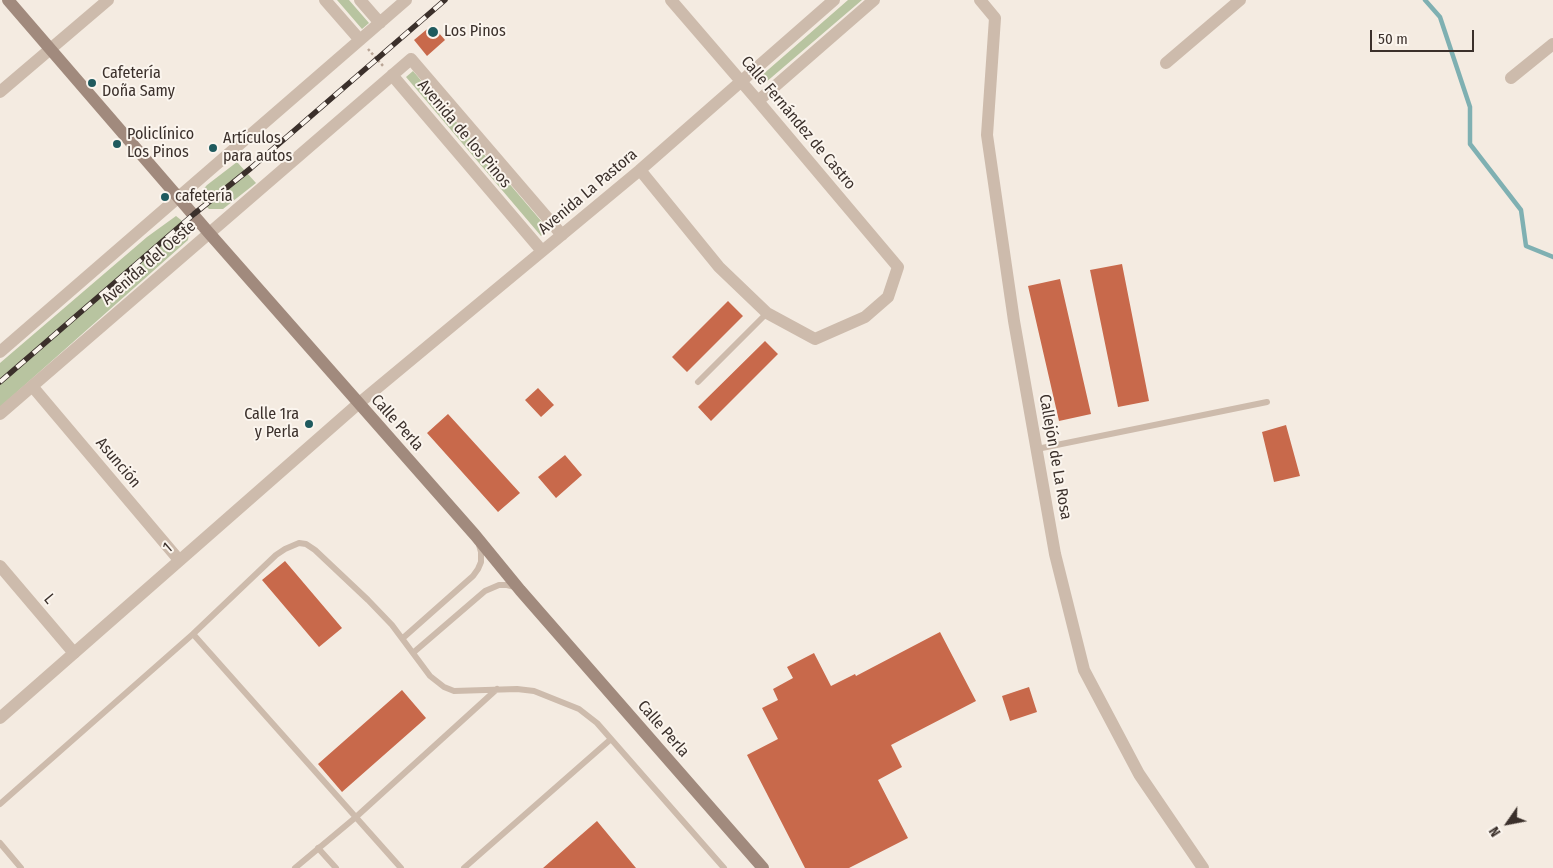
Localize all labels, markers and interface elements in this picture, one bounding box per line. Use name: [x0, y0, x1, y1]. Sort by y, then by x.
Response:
scale bar: [1373, 20, 1477, 52]
place label: Los Pinos: [444, 22, 506, 42]
marker: Los Pinos: [426, 25, 440, 39]
text: 50 m: [1378, 30, 1408, 48]
street label: Calle Fernández de Castro: [737, 52, 859, 194]
place label: Cafetería Doña Samy: [102, 64, 175, 102]
street label: Avenida de los Pinos: [413, 76, 515, 192]
marker: Cafetería Doña Samy: [86, 77, 98, 89]
place label: Policlínico Los Pinos: [127, 125, 194, 163]
place label: Artículos para autos: [223, 129, 292, 167]
marker: Policlínico Los Pinos: [111, 138, 123, 150]
marker: Artículos para autos: [207, 142, 219, 154]
street label: Avenida La Pastora: [535, 145, 641, 239]
place label: cafetería: [175, 187, 233, 207]
marker: cafetería: [159, 191, 171, 203]
street label: Avenida del Oeste: [98, 217, 200, 309]
street label: Calle Perla: [367, 391, 427, 455]
street label: Callejón de La Rosa: [1035, 393, 1075, 521]
place label: Calle 1ra y Perla: [244, 405, 299, 443]
marker: Calle 1ra y Perla: [303, 418, 315, 430]
street label: Asunción: [91, 434, 145, 492]
street label: 1: [159, 539, 177, 557]
street label: L: [39, 590, 59, 608]
street label: Calle Perla: [633, 697, 693, 761]
north arrow: [1483, 798, 1533, 848]
text: N: [1486, 823, 1504, 840]

